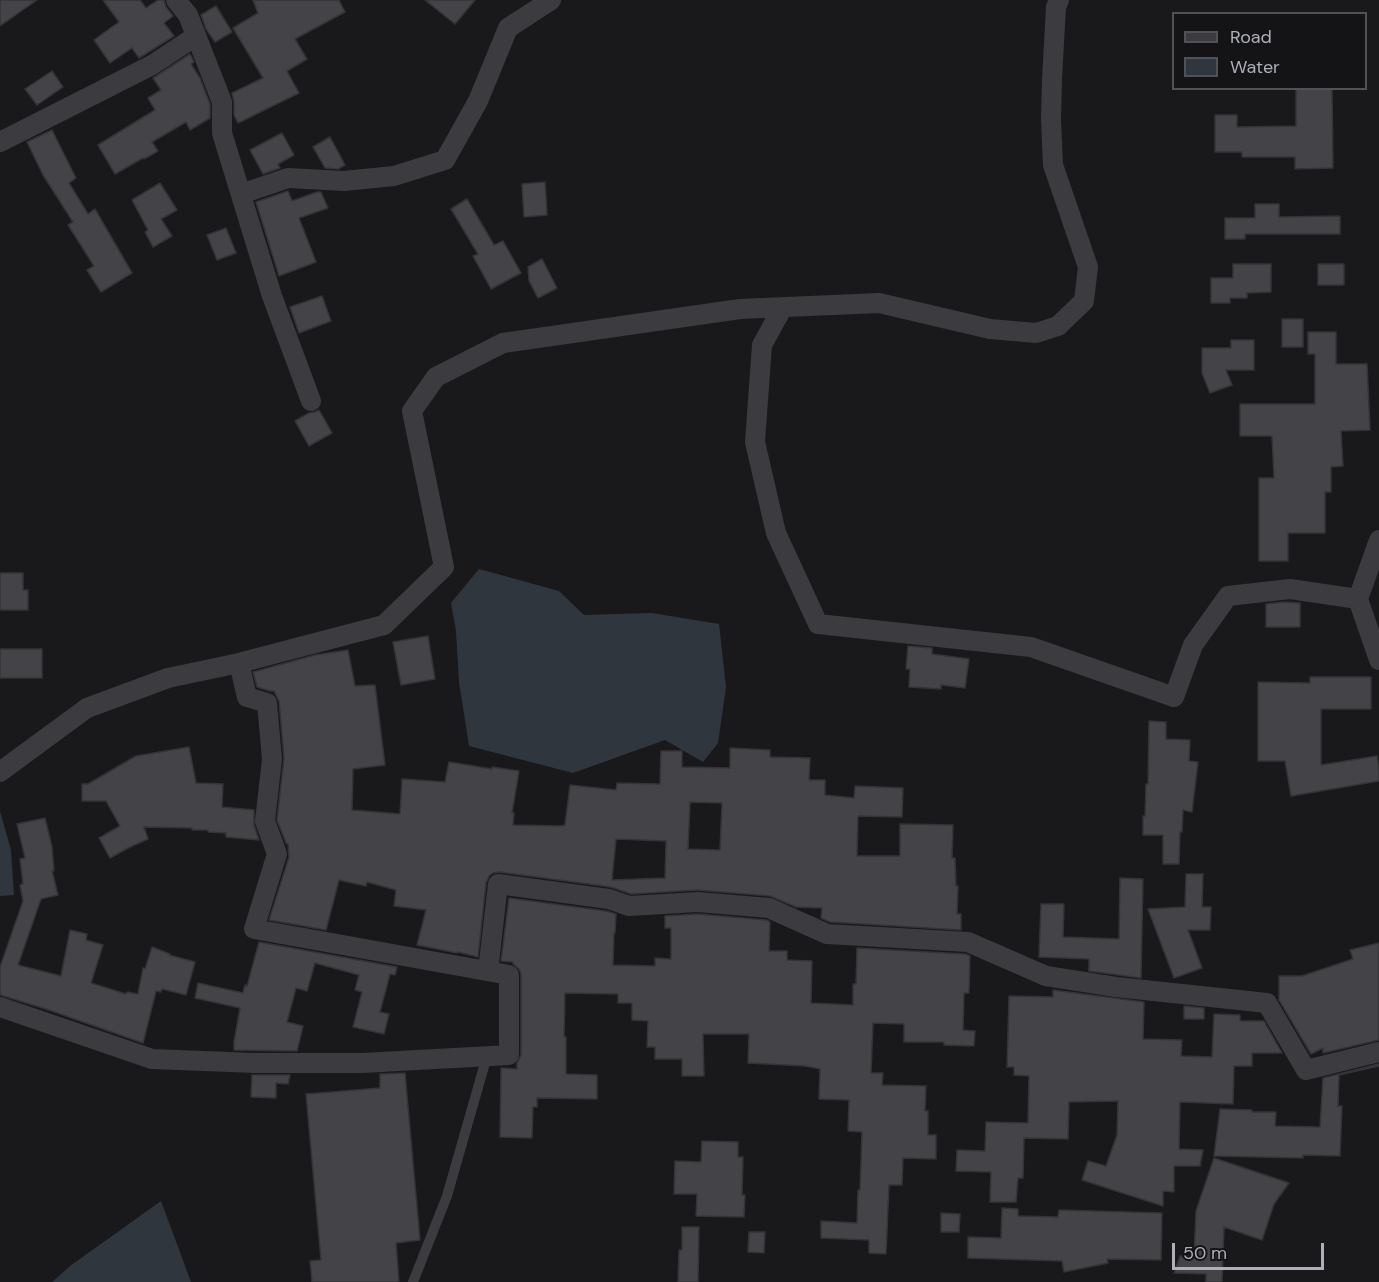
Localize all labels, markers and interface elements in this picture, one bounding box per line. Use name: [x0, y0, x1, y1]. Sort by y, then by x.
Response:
legend: [1172, 12, 1367, 90]
text: Road: [1230, 25, 1272, 49]
text: Water: [1230, 55, 1280, 79]
scale bar: [1175, 1231, 1326, 1269]
text: 50 m: [1183, 1241, 1227, 1265]

